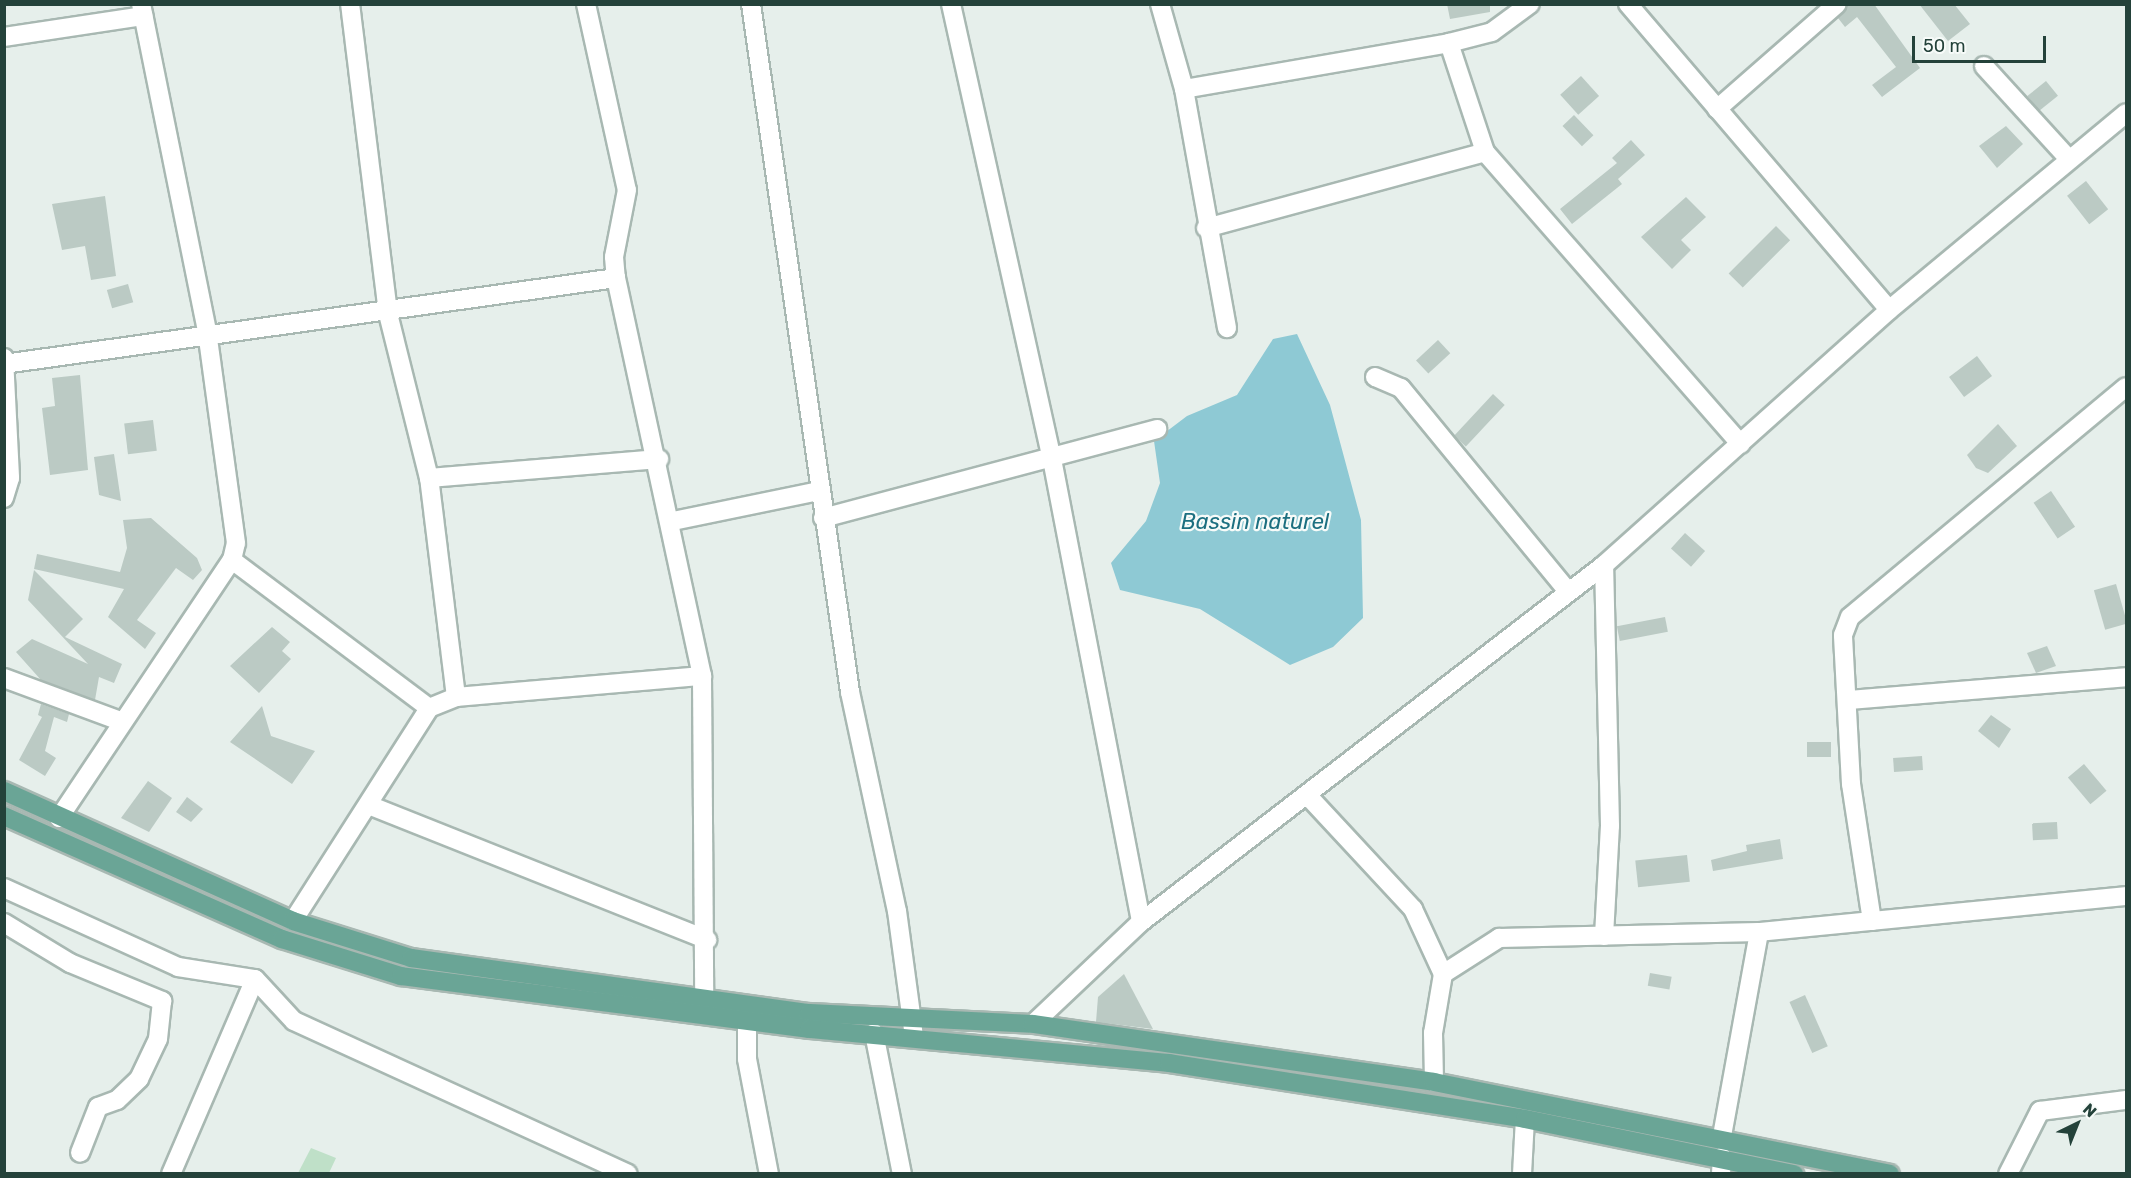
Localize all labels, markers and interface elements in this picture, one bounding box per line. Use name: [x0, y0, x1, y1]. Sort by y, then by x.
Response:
scale bar: [1915, 24, 2048, 62]
text: 50 m: [1923, 35, 1966, 57]
water label: Bassin naturel: [1181, 509, 1329, 535]
north arrow: [2047, 1094, 2107, 1154]
text: N: [2079, 1100, 2100, 1121]

